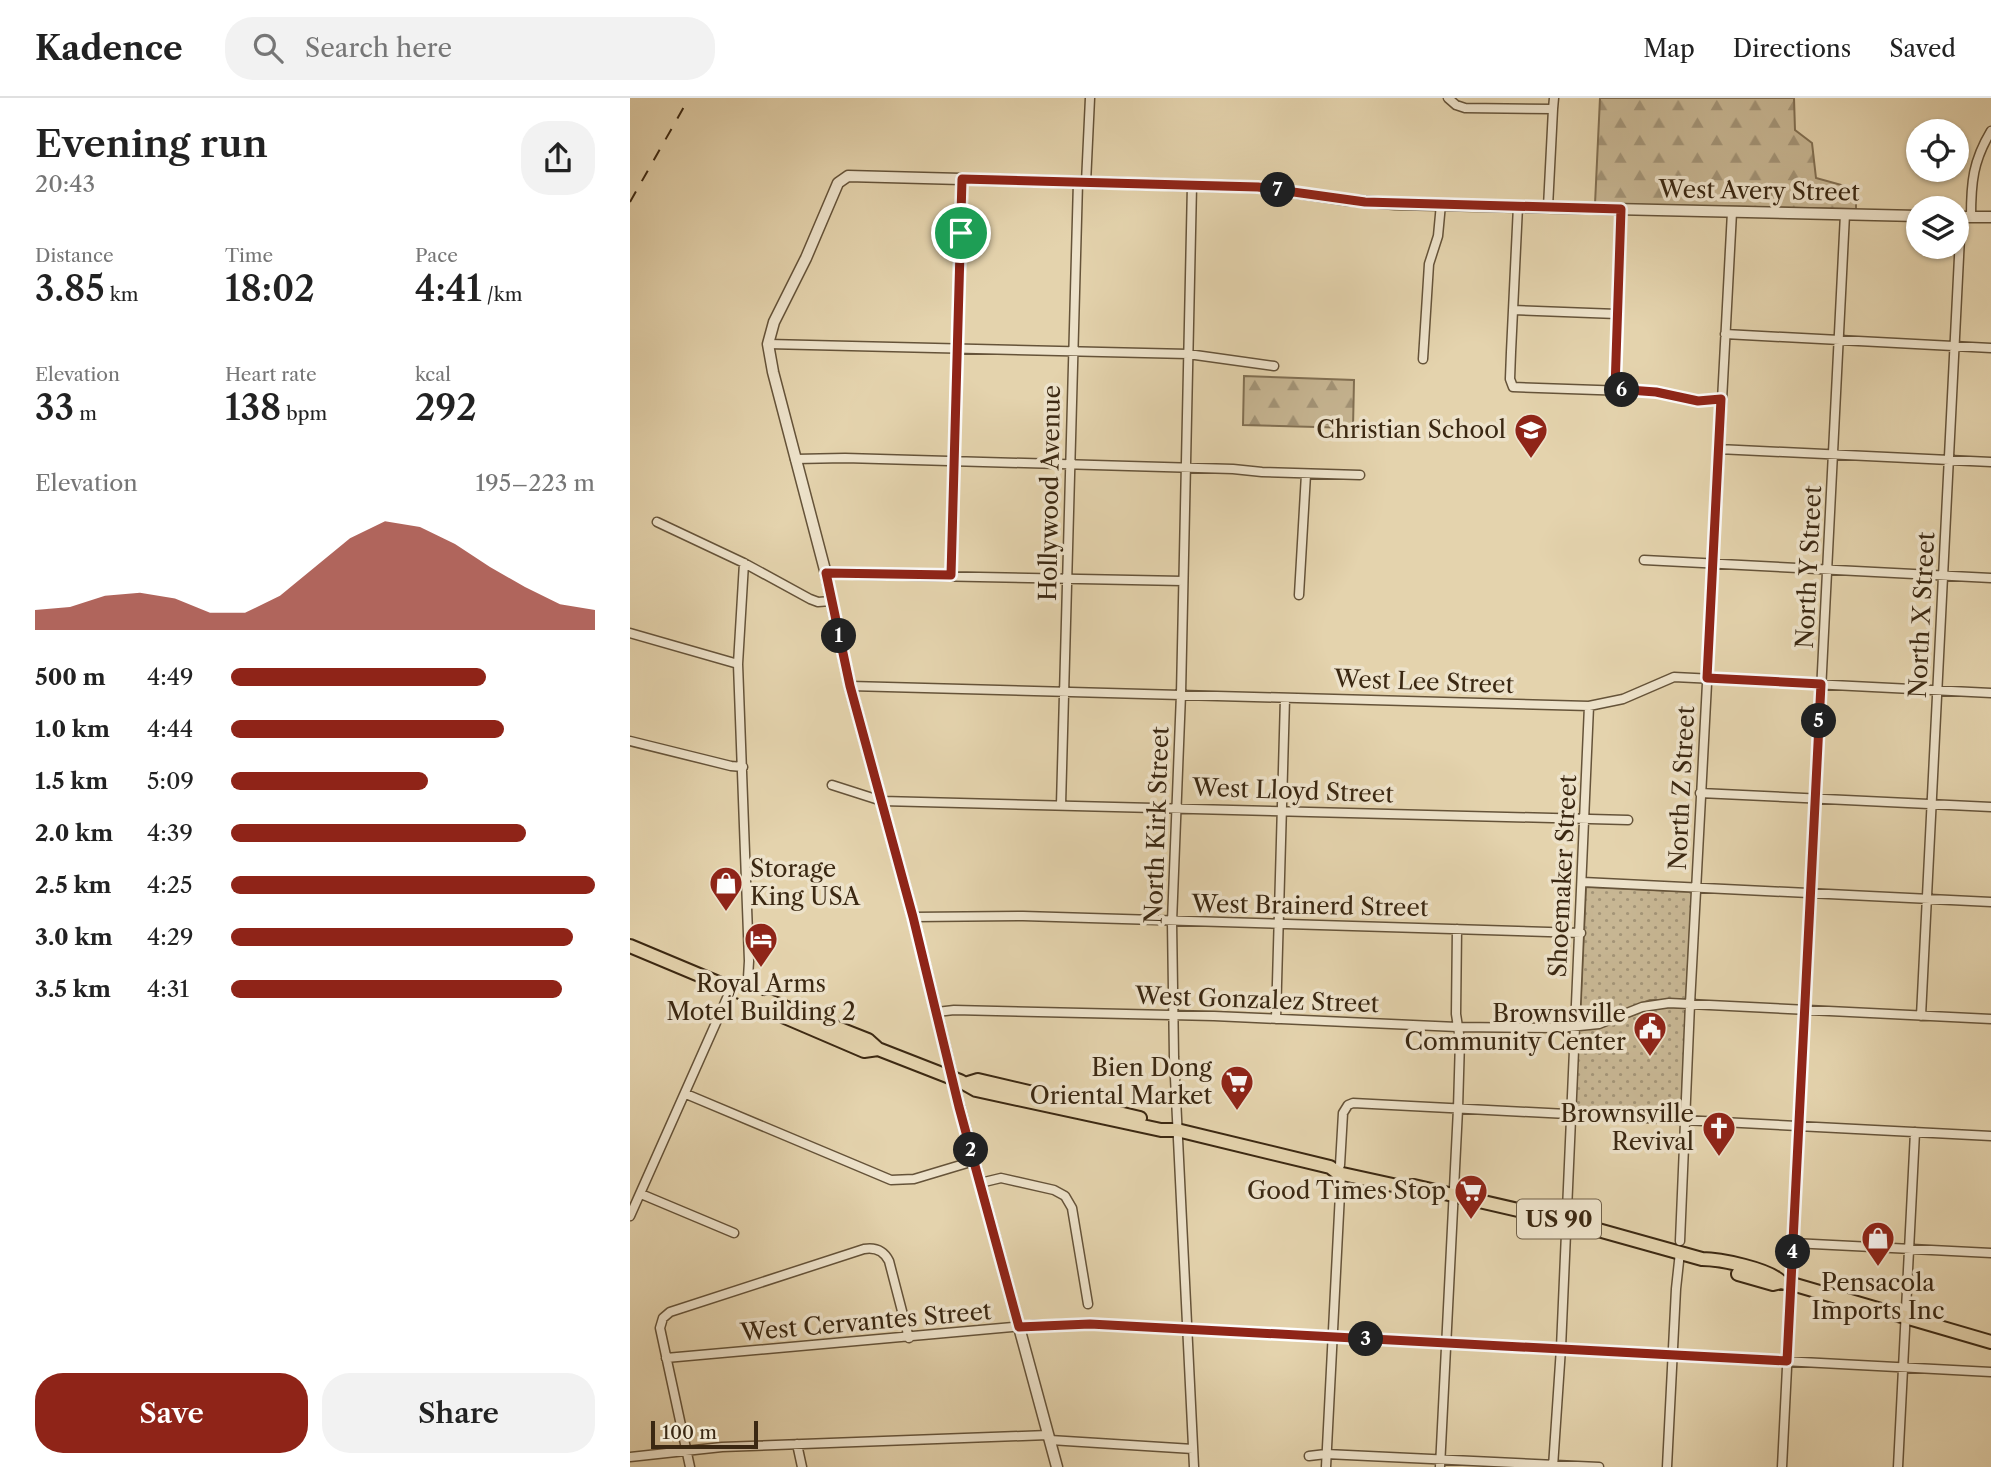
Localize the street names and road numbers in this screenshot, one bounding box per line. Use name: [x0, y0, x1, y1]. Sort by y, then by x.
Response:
street label: West Avery Street: [1657, 174, 1860, 207]
street label: Hollywood Avenue: [1033, 385, 1066, 601]
street label: North Y Street: [1790, 484, 1827, 649]
street label: North X Street: [1903, 531, 1940, 699]
street label: West Lee Street: [1333, 664, 1515, 699]
street label: North Z Street: [1663, 705, 1700, 871]
street label: North Kirk Street: [1139, 725, 1174, 924]
street label: West Lloyd Street: [1191, 772, 1395, 809]
street label: Shoemaker Street: [1543, 773, 1582, 978]
street label: West Brainerd Street: [1190, 889, 1429, 922]
street label: West Gonzalez Street: [1133, 981, 1380, 1018]
road number: US 90: [1517, 1200, 1601, 1238]
street label: West Cervantes Street: [738, 1296, 993, 1347]

